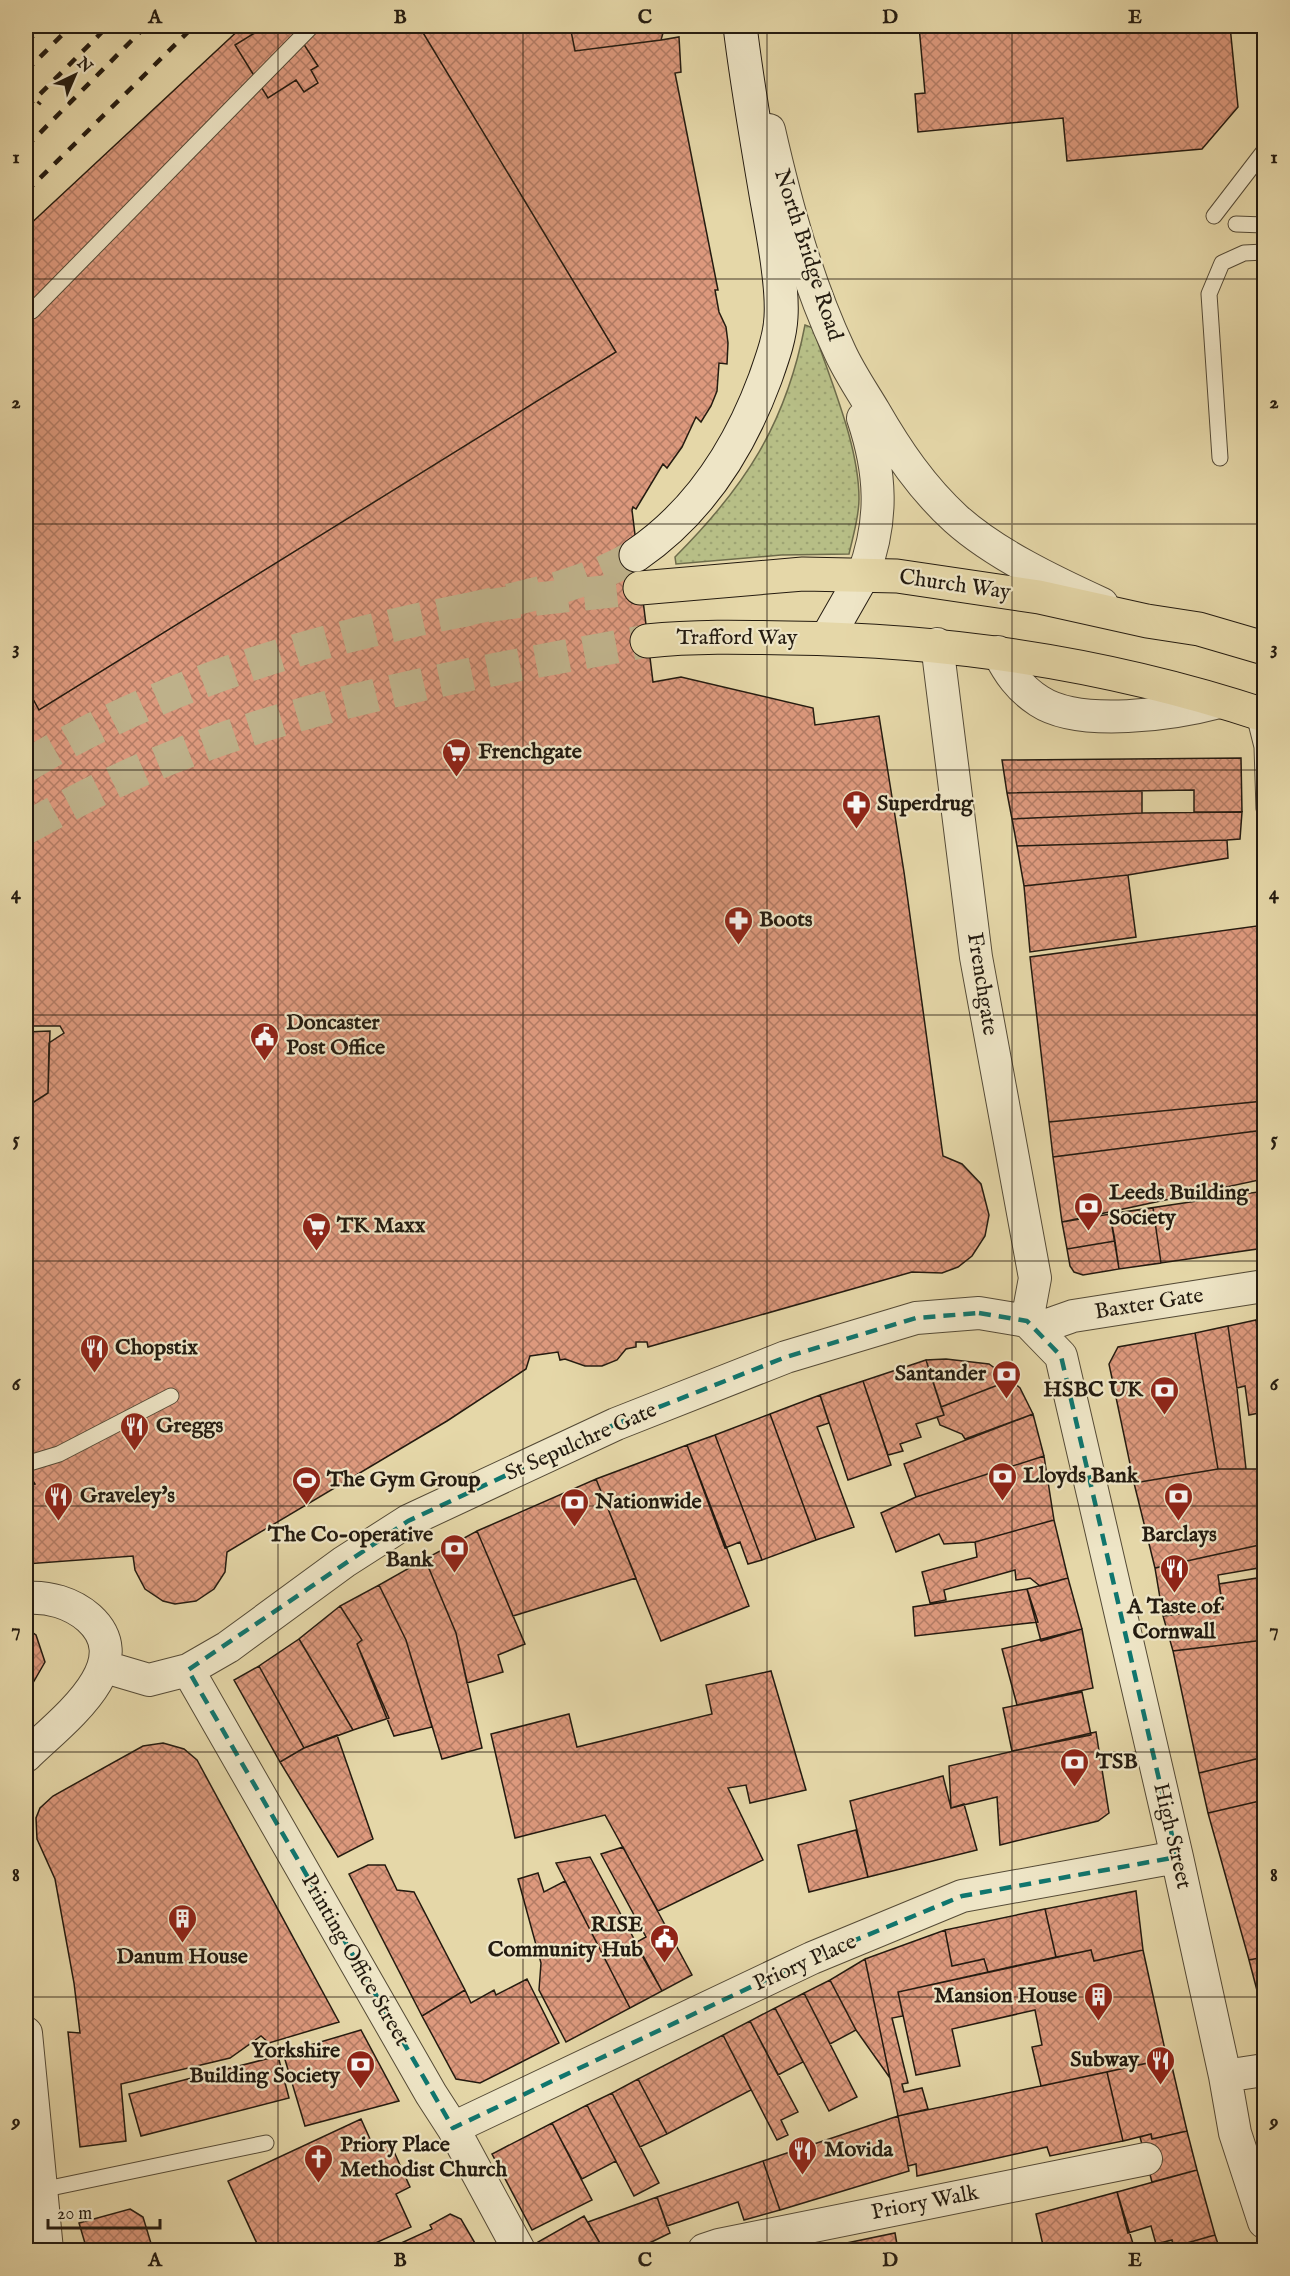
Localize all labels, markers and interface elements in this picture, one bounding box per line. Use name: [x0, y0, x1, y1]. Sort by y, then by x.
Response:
text: A: [147, 5, 163, 30]
text: B: [393, 5, 407, 30]
text: C: [638, 5, 652, 30]
text: D: [882, 5, 898, 30]
text: E: [1128, 5, 1142, 30]
north arrow: [45, 45, 105, 105]
text: N: [71, 53, 96, 78]
text: 1: [12, 145, 20, 170]
text: 1: [1270, 145, 1278, 170]
street label: North Bridge Road: [767, 166, 849, 345]
text: 2: [11, 390, 21, 415]
text: 2: [1269, 390, 1279, 415]
street label: Church Way: [897, 563, 1013, 607]
street label: Trafford Way: [676, 624, 798, 652]
text: 3: [12, 636, 20, 661]
text: 3: [1270, 636, 1278, 661]
supermarket icon: Frenchgate: [441, 736, 473, 778]
place label: Frenchgate: [478, 738, 582, 766]
pharmacy icon: Superdrug: [840, 788, 872, 830]
place label: Superdrug: [877, 790, 974, 818]
text: 4: [11, 881, 22, 906]
text: 4: [1269, 881, 1280, 906]
pharmacy icon: Boots: [722, 904, 754, 946]
place label: Boots: [759, 906, 813, 934]
street label: Frenchgate: [960, 931, 1004, 1037]
place label: Doncaster Post Office: [286, 1009, 385, 1062]
public building icon: Doncaster Post Office: [249, 1020, 281, 1062]
text: 5: [12, 1127, 20, 1152]
text: 5: [1270, 1127, 1278, 1152]
place label: Leeds Building Society: [1109, 1179, 1249, 1232]
bank icon: Leeds Building Society: [1072, 1190, 1104, 1232]
supermarket icon: TK Maxx: [300, 1210, 332, 1252]
place label: TK Maxx: [336, 1212, 426, 1240]
street label: Baxter Gate: [1093, 1282, 1205, 1326]
restaurant icon: Chopstix: [78, 1332, 110, 1374]
place label: Chopstix: [115, 1334, 198, 1362]
bank icon: Santander: [991, 1358, 1023, 1400]
place label: Santander: [895, 1360, 987, 1388]
text: 6: [12, 1372, 22, 1397]
text: 6: [1270, 1372, 1280, 1397]
bank icon: HSBC UK: [1148, 1374, 1180, 1416]
place label: HSBC UK: [1043, 1376, 1144, 1404]
street label: St Sepulchre Gate: [501, 1396, 661, 1488]
restaurant icon: Greggs: [119, 1410, 151, 1452]
place label: Greggs: [156, 1412, 224, 1440]
bank icon: Lloyds Bank: [986, 1460, 1018, 1502]
place label: Lloyds Bank: [1023, 1462, 1140, 1490]
sports icon: The Gym Group: [290, 1464, 322, 1506]
place label: The Gym Group: [326, 1466, 481, 1494]
restaurant icon: Graveley's: [43, 1480, 75, 1522]
bank icon: Barclays: [1163, 1480, 1195, 1522]
place label: Graveley's: [80, 1482, 175, 1510]
bank icon: Nationwide: [558, 1486, 590, 1528]
place label: Nationwide: [594, 1488, 702, 1516]
place label: The Co-operative Bank: [267, 1521, 434, 1574]
place label: Barclays: [1141, 1521, 1217, 1549]
bank icon: The Co-operative Bank: [438, 1532, 470, 1574]
restaurant icon: A Taste of Cornwall: [1158, 1552, 1190, 1594]
place label: A Taste of Cornwall: [1126, 1593, 1225, 1646]
text: 7: [11, 1618, 21, 1643]
text: 7: [1269, 1618, 1279, 1643]
bank icon: TSB: [1059, 1746, 1091, 1788]
place label: TSB: [1095, 1748, 1138, 1776]
street label: High Street: [1146, 1780, 1198, 1892]
text: 8: [12, 1863, 20, 1888]
text: 8: [1270, 1863, 1278, 1888]
street label: Printing Office Street: [294, 1869, 416, 2052]
building icon: Danum House: [166, 1902, 198, 1944]
place label: RISE Community Hub: [488, 1911, 644, 1964]
public building icon: RISE Community Hub: [648, 1922, 680, 1964]
street label: Priory Place: [749, 1928, 861, 1998]
place label: Danum House: [116, 1943, 248, 1971]
building icon: Mansion House: [1082, 1980, 1114, 2022]
place label: Mansion House: [934, 1982, 1077, 2010]
place label: Yorkshire Building Society: [189, 2037, 341, 2090]
restaurant icon: Subway: [1144, 2044, 1176, 2086]
place label: Subway: [1070, 2046, 1140, 2074]
bank icon: Yorkshire Building Society: [345, 2048, 377, 2090]
text: 9: [11, 2109, 21, 2134]
text: 9: [1269, 2109, 1279, 2134]
place label: Priory Place Methodist Church: [340, 2131, 508, 2184]
restaurant icon: Movida: [787, 2134, 819, 2176]
place label: Movida: [824, 2136, 893, 2164]
church icon: Priory Place Methodist Church: [303, 2142, 335, 2184]
street label: Priory Walk: [869, 2179, 981, 2227]
scale bar: [48, 2192, 160, 2230]
text: 20 m: [57, 2203, 92, 2226]
text: A: [147, 2248, 163, 2273]
text: B: [393, 2248, 407, 2273]
text: C: [638, 2248, 652, 2273]
text: D: [882, 2248, 898, 2273]
text: E: [1128, 2248, 1142, 2273]

